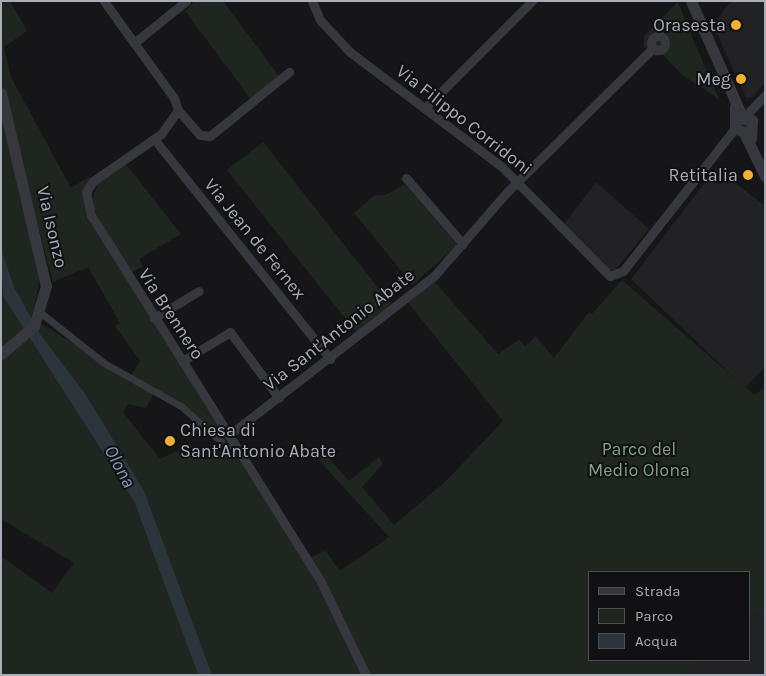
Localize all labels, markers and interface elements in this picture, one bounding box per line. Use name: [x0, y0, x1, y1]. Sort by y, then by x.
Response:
place label: Orasesta: [653, 14, 726, 36]
marker: Orasesta: [730, 19, 742, 31]
street label: Via Filippo Corridoni: [392, 60, 536, 180]
place label: Meg: [696, 68, 731, 90]
marker: Meg: [735, 73, 747, 85]
place label: Retitalia: [669, 164, 738, 186]
marker: Retitalia: [742, 169, 754, 181]
street label: Via Jean de Fernex: [200, 174, 310, 304]
street label: Via Isonzo: [32, 184, 72, 270]
street label: Via Sant'Antonio Abate: [259, 264, 419, 396]
street label: Via Brennero: [134, 265, 208, 363]
place label: Chiesa di Sant'Antonio Abate: [180, 420, 336, 462]
marker: Chiesa di Sant'Antonio Abate: [164, 435, 176, 447]
park label: Parco del Medio Olona: [588, 439, 690, 482]
water label: Olona: [98, 442, 140, 492]
legend: [588, 571, 751, 661]
text: Strada: [635, 582, 681, 600]
text: Parco: [635, 607, 673, 625]
text: Acqua: [635, 632, 677, 650]

